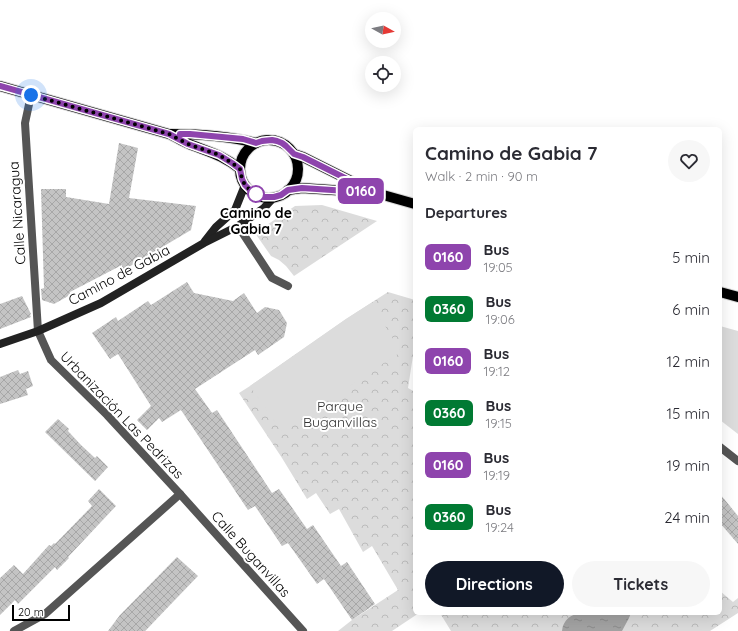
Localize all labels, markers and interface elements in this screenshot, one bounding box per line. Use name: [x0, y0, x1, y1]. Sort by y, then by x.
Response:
north arrow: [365, 12, 401, 48]
map controls: [365, 12, 401, 92]
button: locate: [365, 56, 401, 92]
your location: [21, 85, 41, 105]
button: heart: [668, 140, 710, 182]
text: Camino de Gabia 7: [425, 141, 597, 165]
street label: Calle Nicaragua: [4, 161, 30, 265]
text: Walk · 2 min · 90 m: [425, 168, 538, 184]
line badge: 0160: [333, 178, 389, 204]
text: 0160: [346, 182, 376, 200]
marker: Camino de Gabia 7: [247, 185, 265, 203]
text: Departures: [425, 203, 507, 222]
place label: Camino de Gabia 7: [220, 204, 292, 238]
text: Bus: [483, 240, 509, 259]
street label: Camino de Gabia: [65, 241, 173, 309]
text: 0160: [433, 248, 463, 266]
text: 5 min: [672, 248, 710, 267]
text: 19:05: [483, 259, 513, 275]
text: Bus: [485, 292, 511, 311]
text: 0360: [433, 300, 465, 318]
text: 6 min: [672, 300, 710, 319]
text: 19:06: [485, 311, 515, 327]
text: Bus: [483, 344, 509, 363]
street label: Urbanización Las Pedrizas: [56, 347, 188, 483]
text: 0160: [433, 352, 463, 370]
text: 12 min: [666, 352, 710, 371]
text: 19:12: [483, 363, 510, 379]
text: Bus: [485, 396, 511, 415]
park label: Parque Buganvillas: [303, 397, 377, 431]
text: 0360: [433, 404, 465, 422]
text: 15 min: [667, 404, 710, 423]
text: 19:15: [485, 415, 512, 431]
text: Bus: [483, 448, 509, 467]
text: 0160: [433, 456, 463, 474]
text: 19 min: [666, 456, 710, 475]
text: 19:19: [483, 467, 510, 483]
text: Bus: [485, 500, 511, 519]
street label: Calle Buganvillas: [208, 507, 294, 601]
text: 0360: [433, 508, 465, 526]
text: 24 min: [664, 508, 710, 527]
text: 19:24: [485, 519, 514, 535]
button: Directions: [425, 561, 564, 607]
button: Tickets: [572, 561, 710, 607]
scale bar: [12, 603, 70, 622]
text: 20 m: [18, 605, 44, 619]

